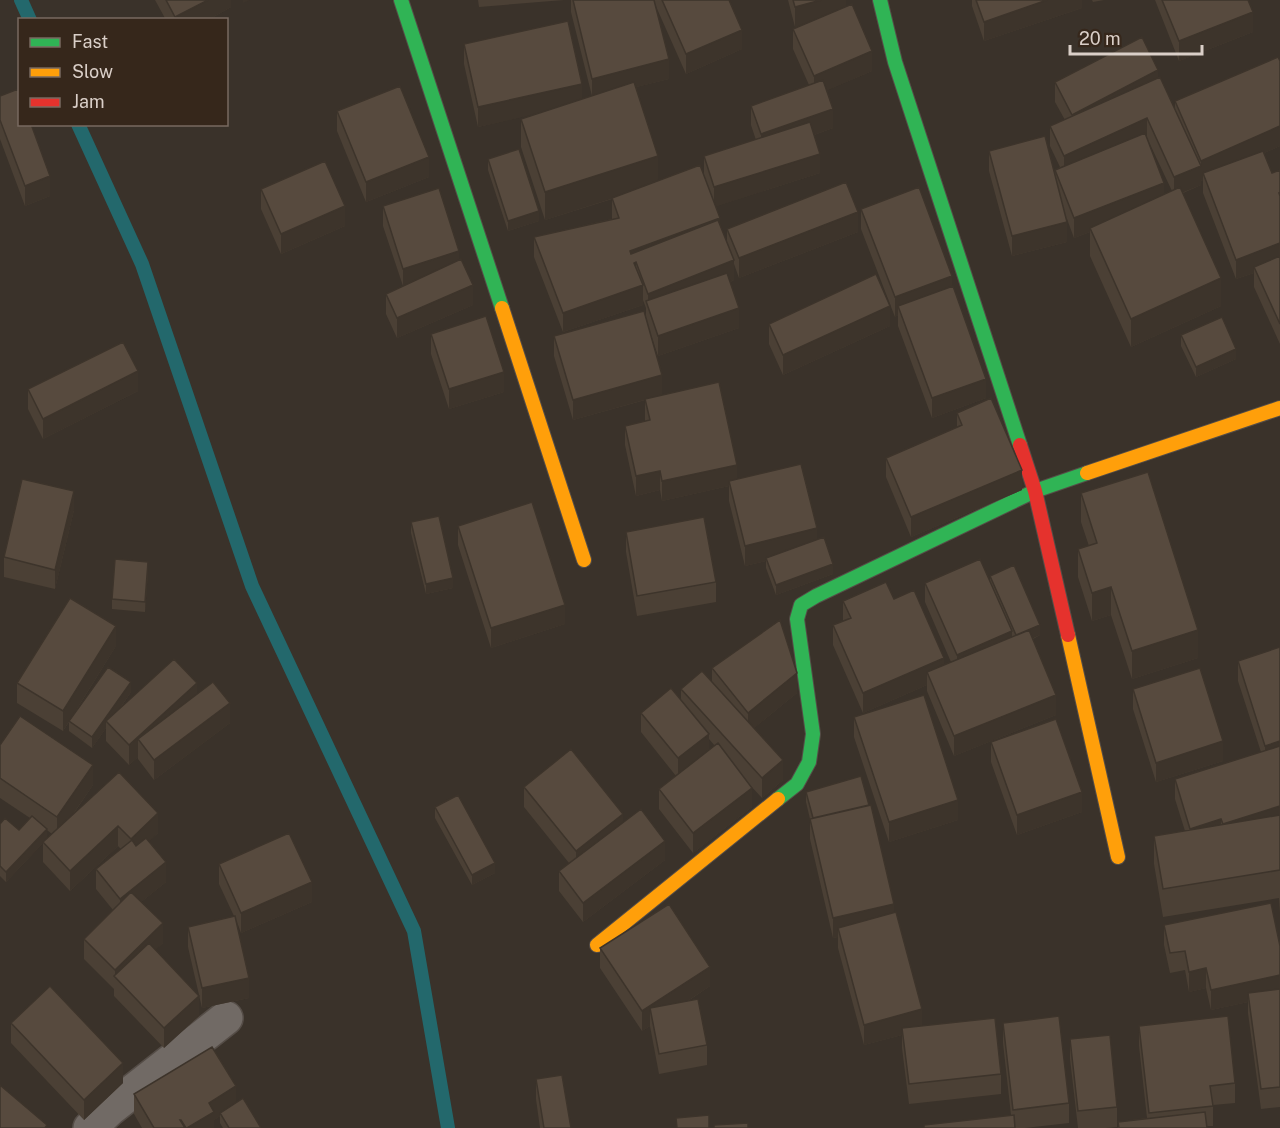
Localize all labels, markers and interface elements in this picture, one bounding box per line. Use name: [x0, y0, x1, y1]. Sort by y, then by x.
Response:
legend: [18, 18, 228, 126]
scale bar: [1070, 18, 1202, 56]
text: 20 m: [1079, 28, 1121, 49]
text: Fast: [72, 31, 108, 52]
text: Slow: [72, 61, 113, 82]
text: Jam: [72, 91, 105, 112]

